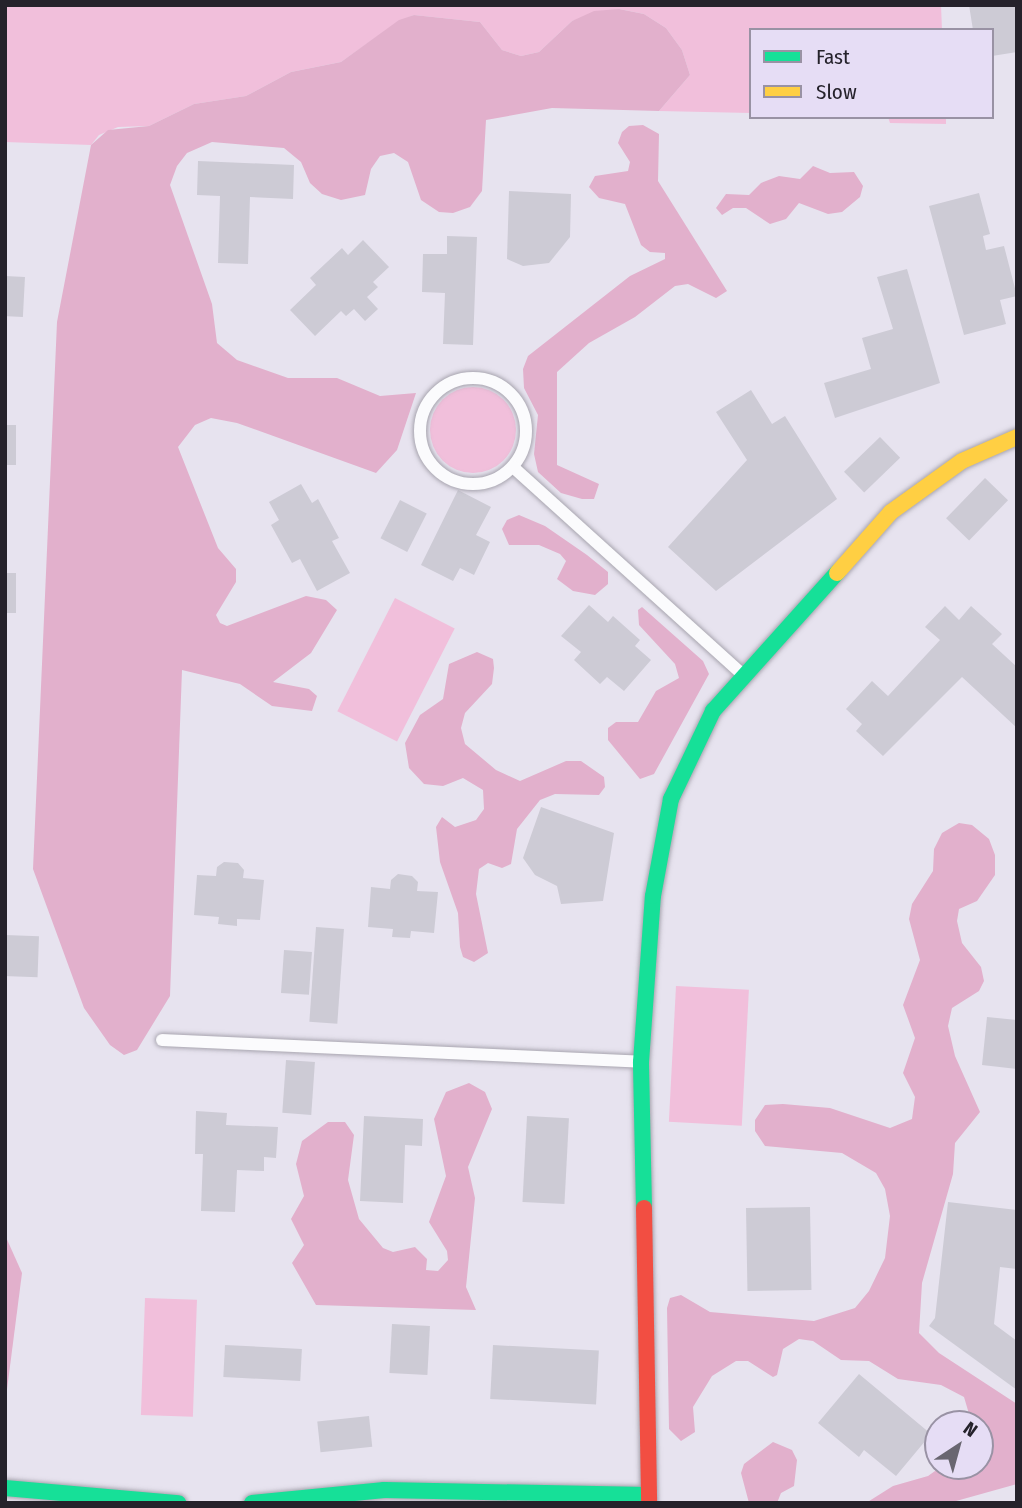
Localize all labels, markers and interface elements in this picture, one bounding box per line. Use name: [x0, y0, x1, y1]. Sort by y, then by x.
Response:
legend: [749, 28, 994, 119]
text: Fast: [816, 44, 850, 70]
text: Slow: [816, 79, 857, 105]
north arrow: [924, 1410, 994, 1480]
text: N: [959, 1417, 982, 1442]

